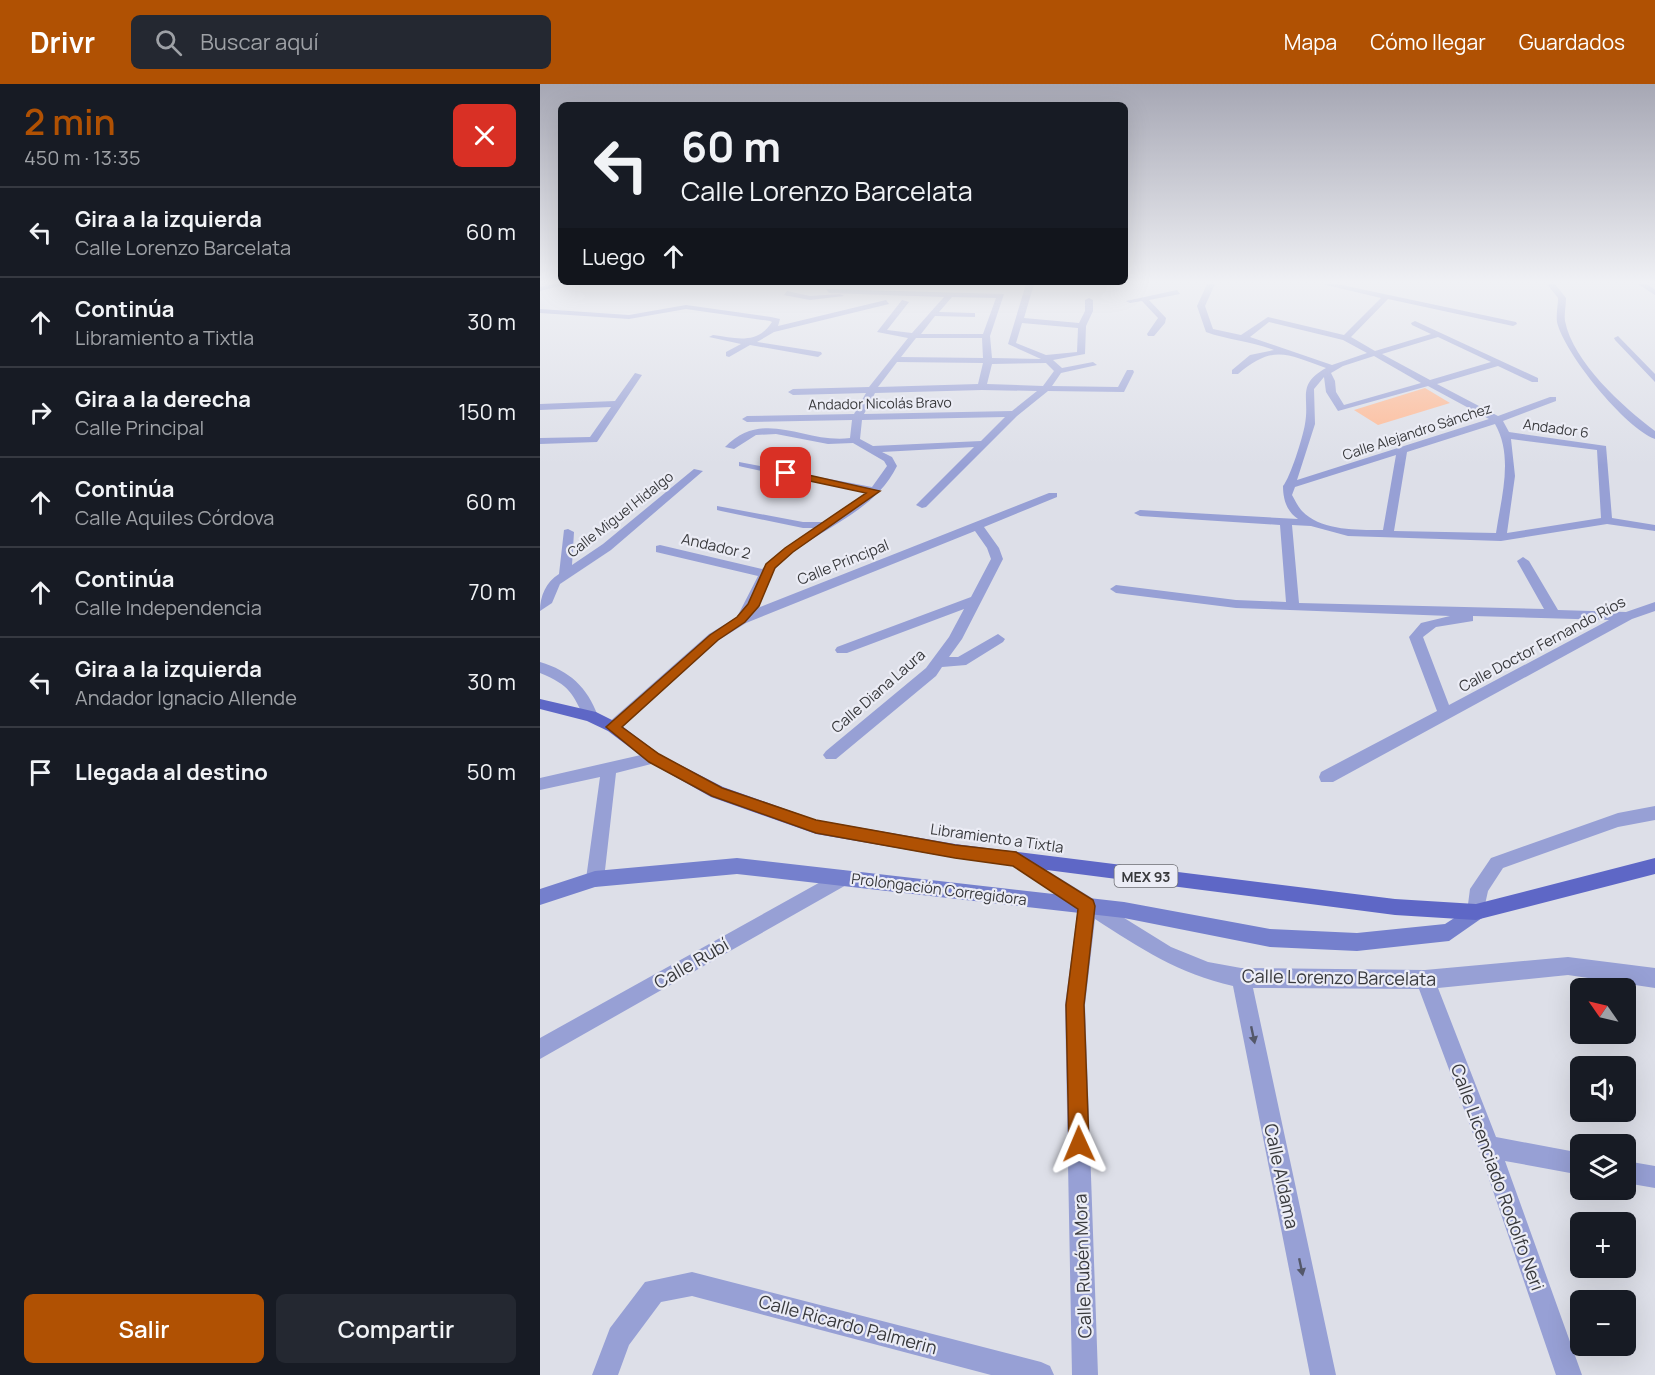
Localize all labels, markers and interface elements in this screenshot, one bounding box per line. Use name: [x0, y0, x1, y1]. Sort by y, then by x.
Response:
search box: [131, 15, 551, 69]
text: Drivr: [30, 23, 95, 61]
icon: search: [152, 26, 185, 59]
text: Buscar aquí: [200, 27, 319, 57]
text: Mapa: [1284, 28, 1337, 56]
text: Cómo llegar: [1370, 28, 1486, 56]
text: Guardados: [1519, 28, 1625, 56]
text: 2 min: [24, 97, 116, 146]
button: close: [453, 104, 516, 167]
text: 60 m: [681, 117, 781, 175]
icon: left: [582, 126, 660, 204]
text: 450 m · 13:35: [24, 144, 140, 171]
text: Calle Lorenzo Barcelata: [681, 172, 973, 209]
text: Gira a la izquierda: [75, 204, 262, 234]
icon: left: [24, 216, 57, 249]
text: 60 m: [466, 217, 516, 247]
text: Calle Lorenzo Barcelata: [75, 234, 291, 261]
icon: ahead: [657, 240, 690, 273]
text: Luego: [582, 242, 645, 272]
text: Continúa: [75, 294, 175, 324]
icon: ahead: [24, 306, 57, 339]
text: 30 m: [467, 307, 516, 337]
text: Libramiento a Tixtla: [75, 324, 254, 351]
text: Gira a la derecha: [75, 384, 251, 414]
street label: Andador Nicolás Bravo: [808, 392, 952, 414]
icon: right: [24, 396, 57, 429]
text: 150 m: [458, 397, 516, 427]
street label: Calle Alejandro Sánchez: [1340, 398, 1494, 464]
text: Calle Principal: [75, 414, 204, 441]
street label: Andador 6: [1522, 414, 1590, 442]
pin: [760, 447, 811, 498]
icon: arrive: [769, 456, 802, 489]
street label: Calle Miguel Hidalgo: [563, 467, 677, 561]
text: Continúa: [75, 474, 175, 504]
icon: ahead: [24, 486, 57, 519]
text: 60 m: [466, 487, 516, 517]
text: Calle Aquiles Córdova: [75, 504, 274, 531]
street label: Andador 2: [679, 528, 753, 564]
street label: Calle Principal: [794, 534, 892, 590]
text: Continúa: [75, 564, 175, 594]
icon: ahead: [24, 576, 57, 609]
text: 70 m: [468, 577, 516, 607]
street label: Calle Doctor Fernando Ríos: [1455, 591, 1629, 697]
text: Calle Independencia: [75, 594, 262, 621]
street label: Calle Diana Laura: [826, 644, 930, 738]
text: Gira a la izquierda: [75, 654, 262, 684]
icon: left: [24, 666, 57, 699]
text: 30 m: [467, 667, 516, 697]
text: Andador Ignacio Allende: [75, 684, 297, 711]
icon: arrive: [24, 756, 57, 789]
text: Llegada al destino: [75, 757, 268, 787]
text: 50 m: [467, 757, 516, 787]
street label: Libramiento a Tixtla: [929, 818, 1065, 858]
road number: MEX 93: [1114, 865, 1178, 887]
street label: Prolongación Corregidora: [850, 868, 1028, 910]
street label: Calle Rubí: [649, 932, 733, 994]
street label: Calle Lorenzo Barcelata: [1242, 963, 1436, 991]
north arrow: [1570, 978, 1636, 1044]
map controls: [1570, 978, 1636, 1356]
one-way arrow: [1249, 1026, 1258, 1045]
button: sound: [1570, 1056, 1636, 1122]
street label: Calle Licenciado Rodolfo Neri: [1446, 1060, 1550, 1294]
position arrow: [1047, 1112, 1111, 1176]
street label: Calle Aldama: [1259, 1121, 1305, 1231]
button: layers: [1570, 1134, 1636, 1200]
street label: Calle Rubén Mora: [1067, 1193, 1097, 1339]
button: +: [1570, 1212, 1636, 1278]
one-way arrow: [1297, 1258, 1306, 1277]
street label: Calle Ricardo Palmerin: [756, 1289, 940, 1359]
button: −: [1570, 1290, 1636, 1356]
button: Salir: [24, 1294, 264, 1363]
button: Compartir: [276, 1294, 516, 1363]

